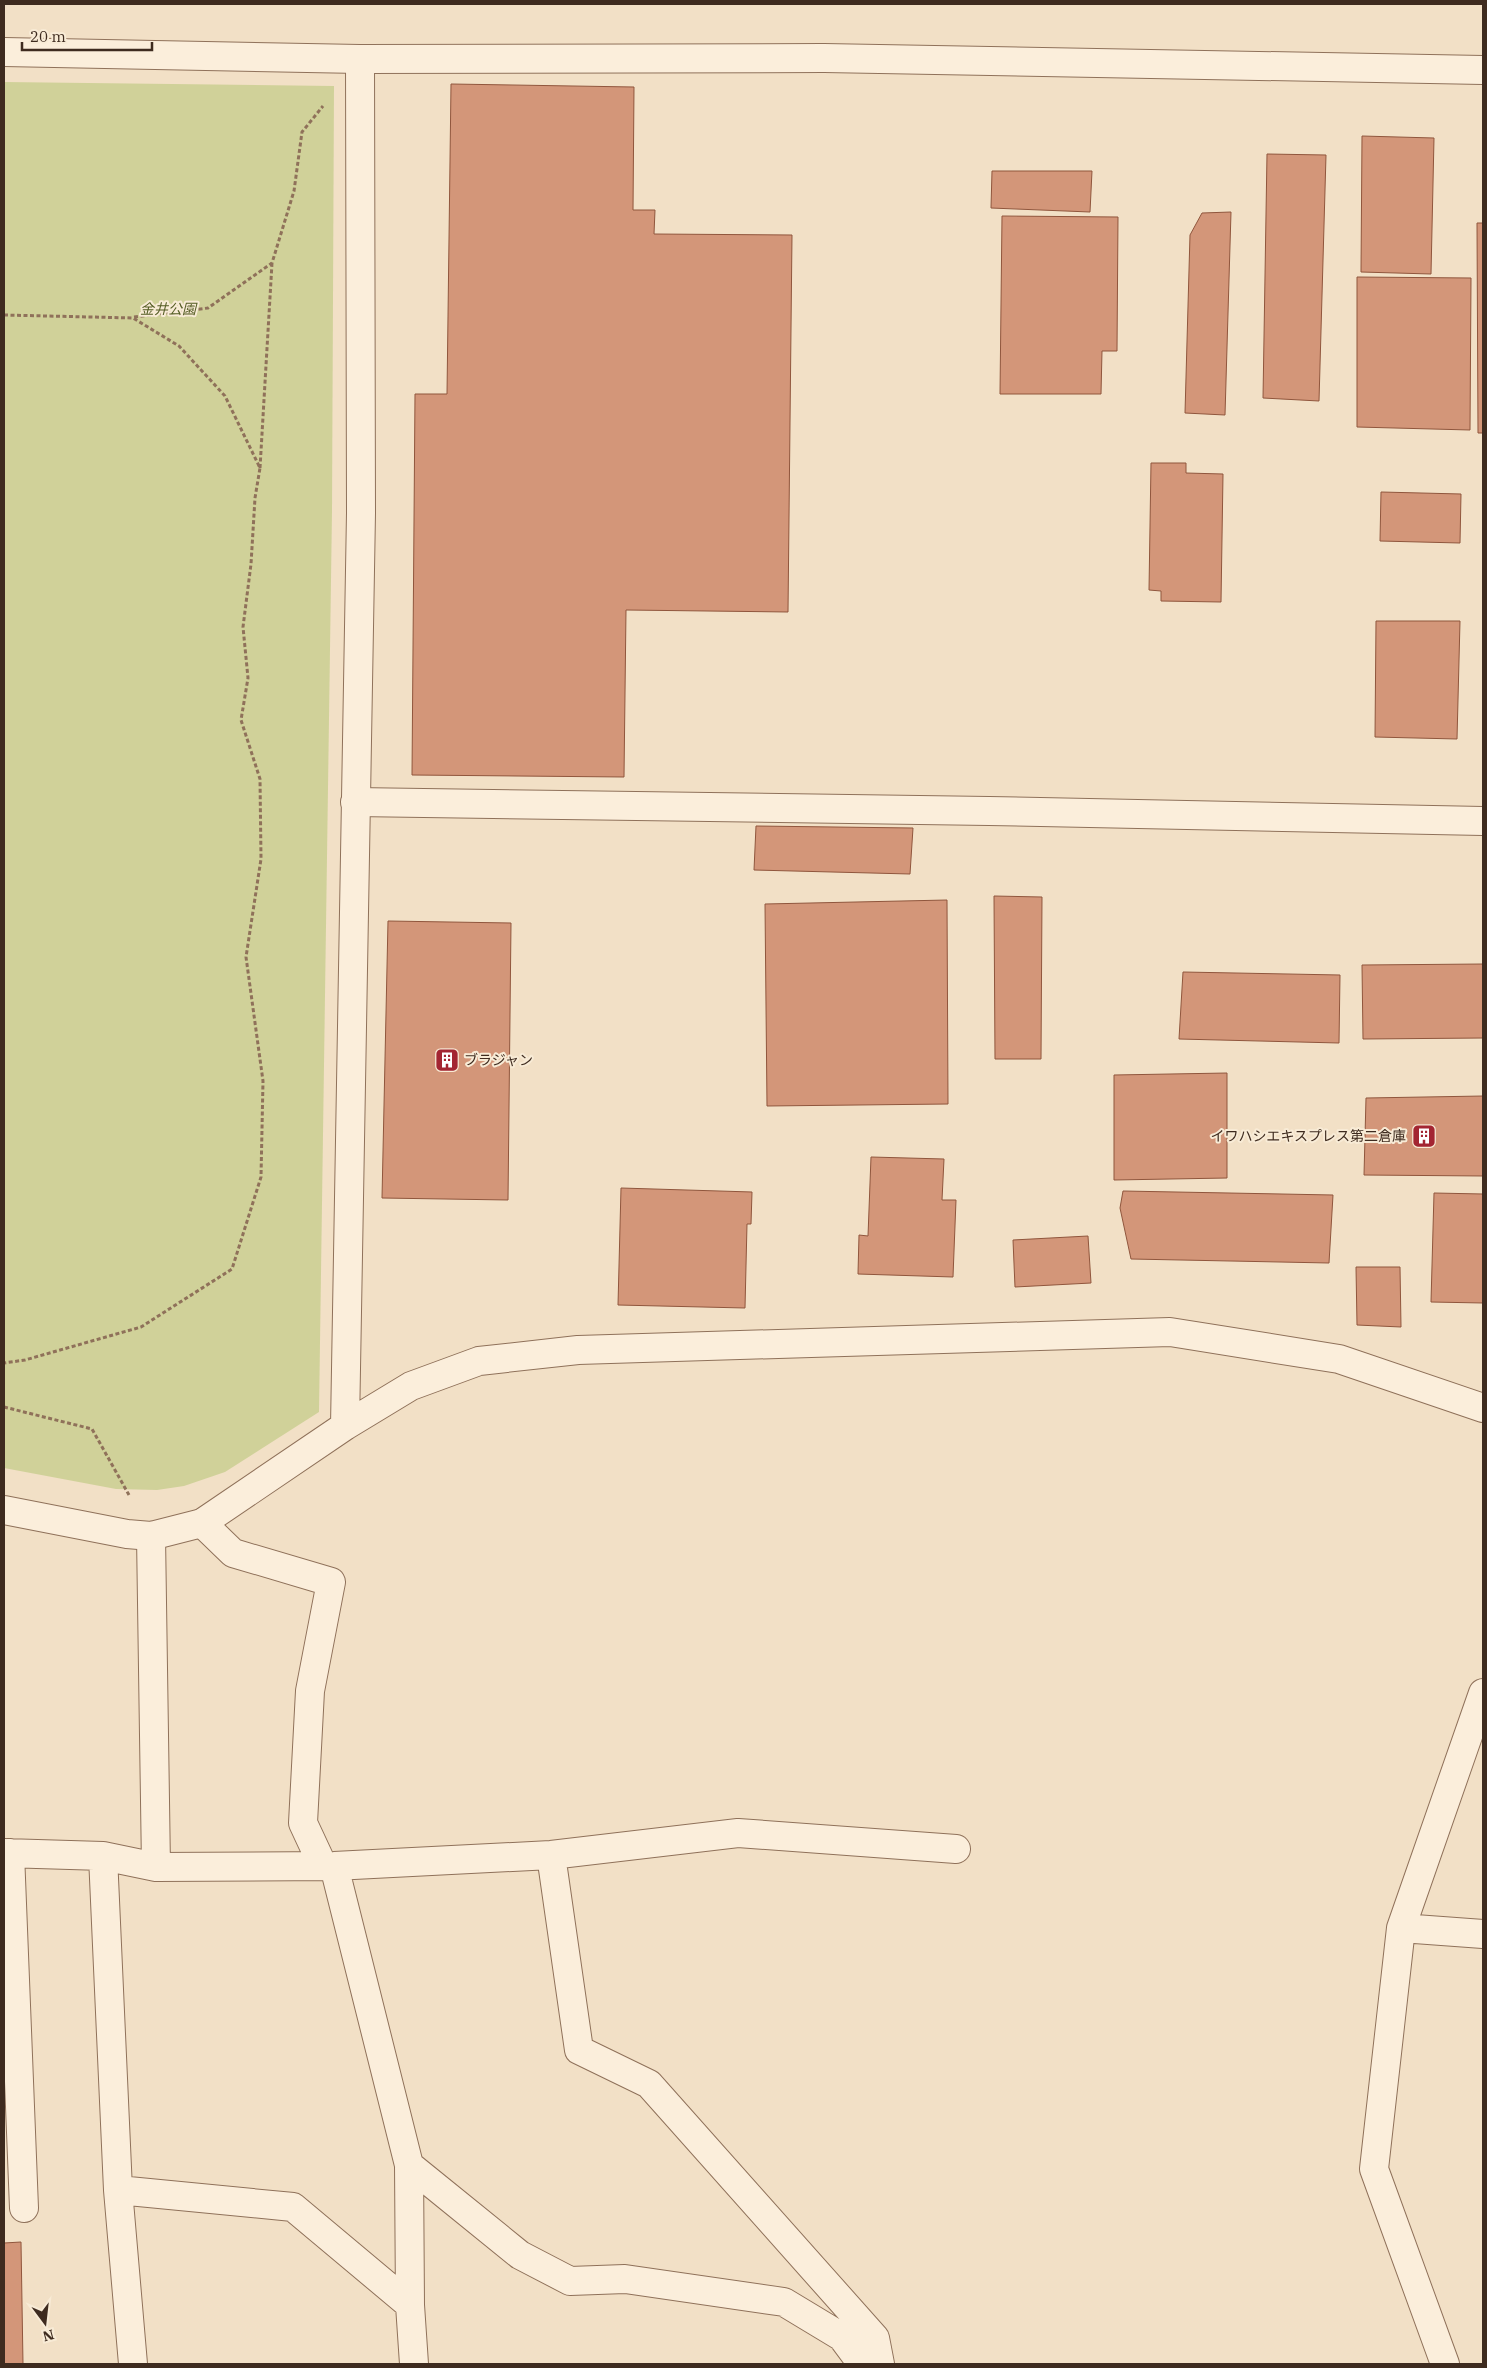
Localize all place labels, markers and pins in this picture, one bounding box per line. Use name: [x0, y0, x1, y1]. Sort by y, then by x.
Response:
building icon: ブラジャン: [434, 1047, 460, 1073]
place label: ブラジャン: [464, 1051, 533, 1069]
building icon: イワハシエキスプレス第二倉庫: [1411, 1123, 1437, 1149]
place label: イワハシエキスプレス第二倉庫: [1211, 1127, 1406, 1145]

